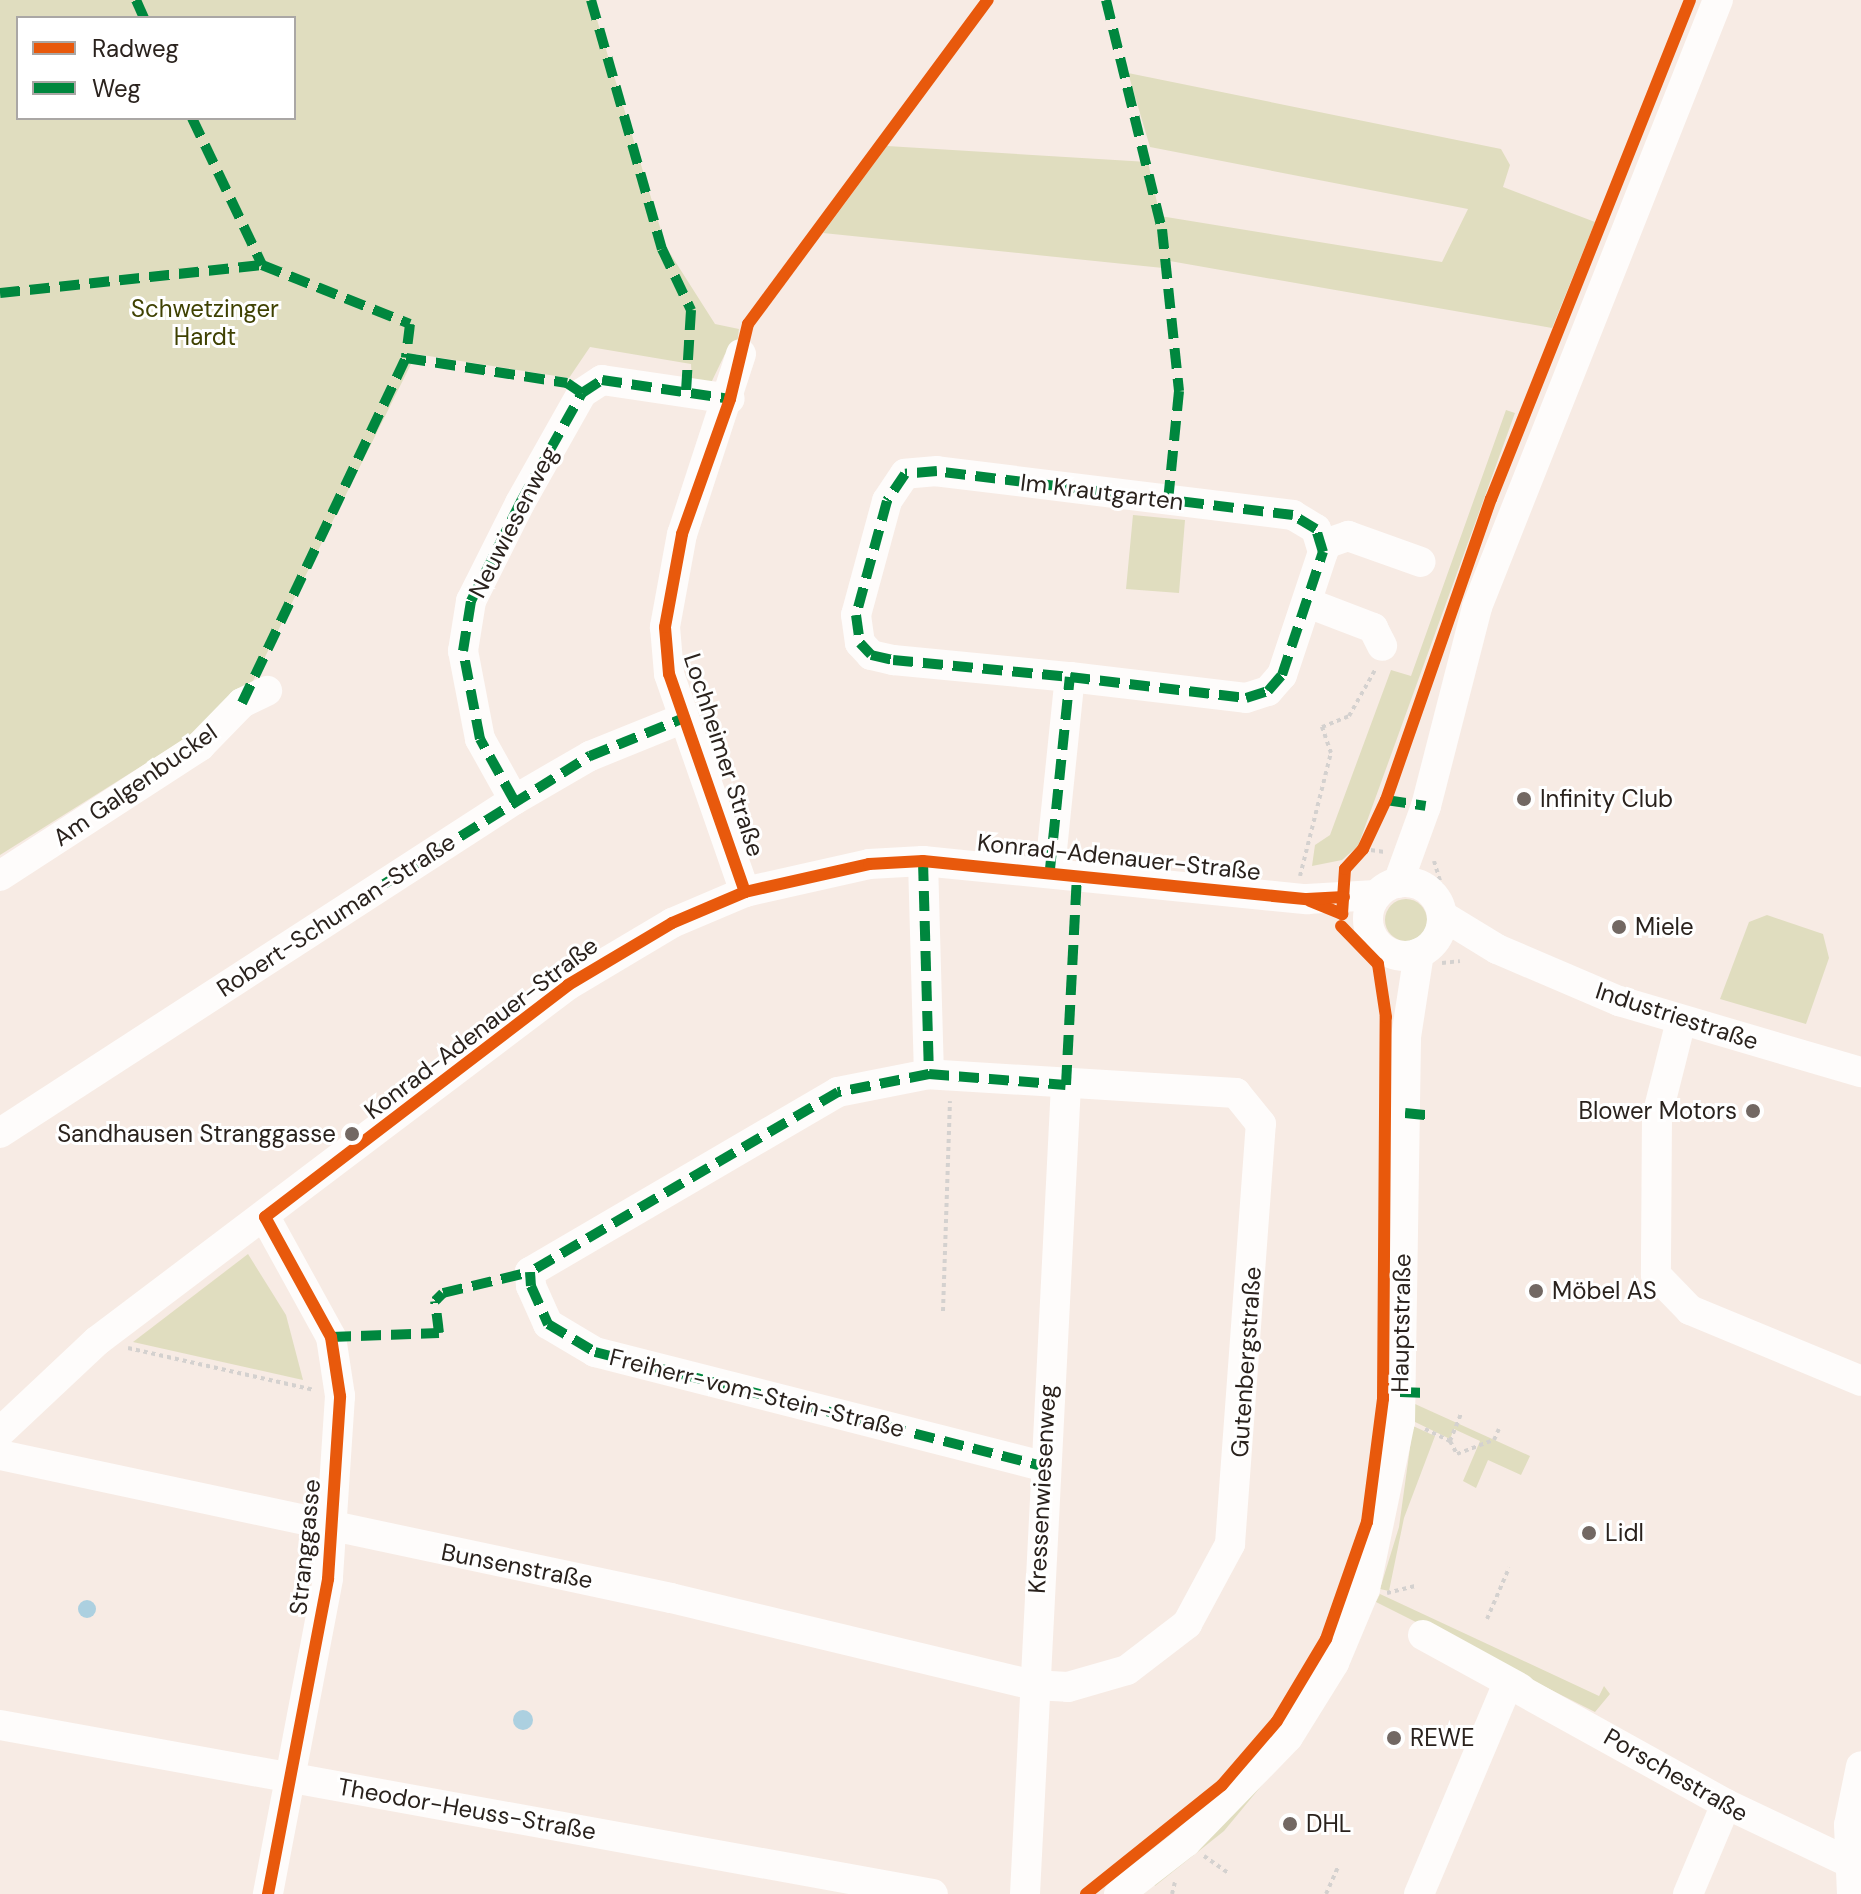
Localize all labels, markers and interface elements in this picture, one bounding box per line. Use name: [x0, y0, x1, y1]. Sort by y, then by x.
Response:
legend: [16, 16, 296, 120]
text: Radweg: [92, 33, 179, 64]
text: Weg: [92, 73, 141, 104]
park label: Schwetzinger Hardt: [131, 295, 279, 351]
street label: Neuwiesenweg: [463, 442, 563, 602]
street label: Im Krautgarten: [1019, 468, 1185, 516]
street label: Lochheimer Straße: [678, 650, 770, 860]
street label: Am Galgenbuckel: [48, 718, 222, 852]
place label: Infinity Club: [1540, 785, 1673, 813]
marker: Infinity Club: [1515, 790, 1533, 808]
street label: Robert-Schuman-Straße: [211, 827, 461, 1003]
street label: Konrad-Adenauer-Straße: [976, 828, 1262, 886]
place label: Miele: [1635, 913, 1694, 941]
marker: Miele: [1610, 918, 1628, 936]
street label: Konrad-Adenauer-Straße: [359, 931, 603, 1125]
street label: Industriestraße: [1592, 976, 1762, 1056]
place label: Blower Motors: [1578, 1097, 1737, 1125]
marker: Blower Motors: [1744, 1102, 1762, 1120]
place label: Sandhausen Stranggasse: [57, 1120, 336, 1148]
marker: Sandhausen Stranggasse: [343, 1125, 361, 1143]
street label: Hauptstraße: [1385, 1253, 1417, 1393]
street label: Gutenbergstraße: [1225, 1266, 1267, 1458]
place label: Möbel AS: [1552, 1277, 1657, 1305]
marker: Möbel AS: [1527, 1282, 1545, 1300]
street label: Freiherr-vom-Stein-Straße: [606, 1342, 908, 1444]
street label: Kressenwiesenweg: [1022, 1384, 1062, 1594]
street label: Stranggasse: [284, 1478, 326, 1616]
place label: Lidl: [1605, 1519, 1644, 1547]
marker: Lidl: [1580, 1524, 1598, 1542]
street label: Bunsenstraße: [439, 1537, 595, 1595]
street label: Porschestraße: [1599, 1722, 1753, 1828]
place label: REWE: [1410, 1724, 1475, 1752]
marker: REWE: [1385, 1729, 1403, 1747]
street label: Theodor-Heuss-Straße: [336, 1772, 598, 1846]
place label: DHL: [1306, 1810, 1352, 1838]
marker: DHL: [1281, 1815, 1299, 1833]

